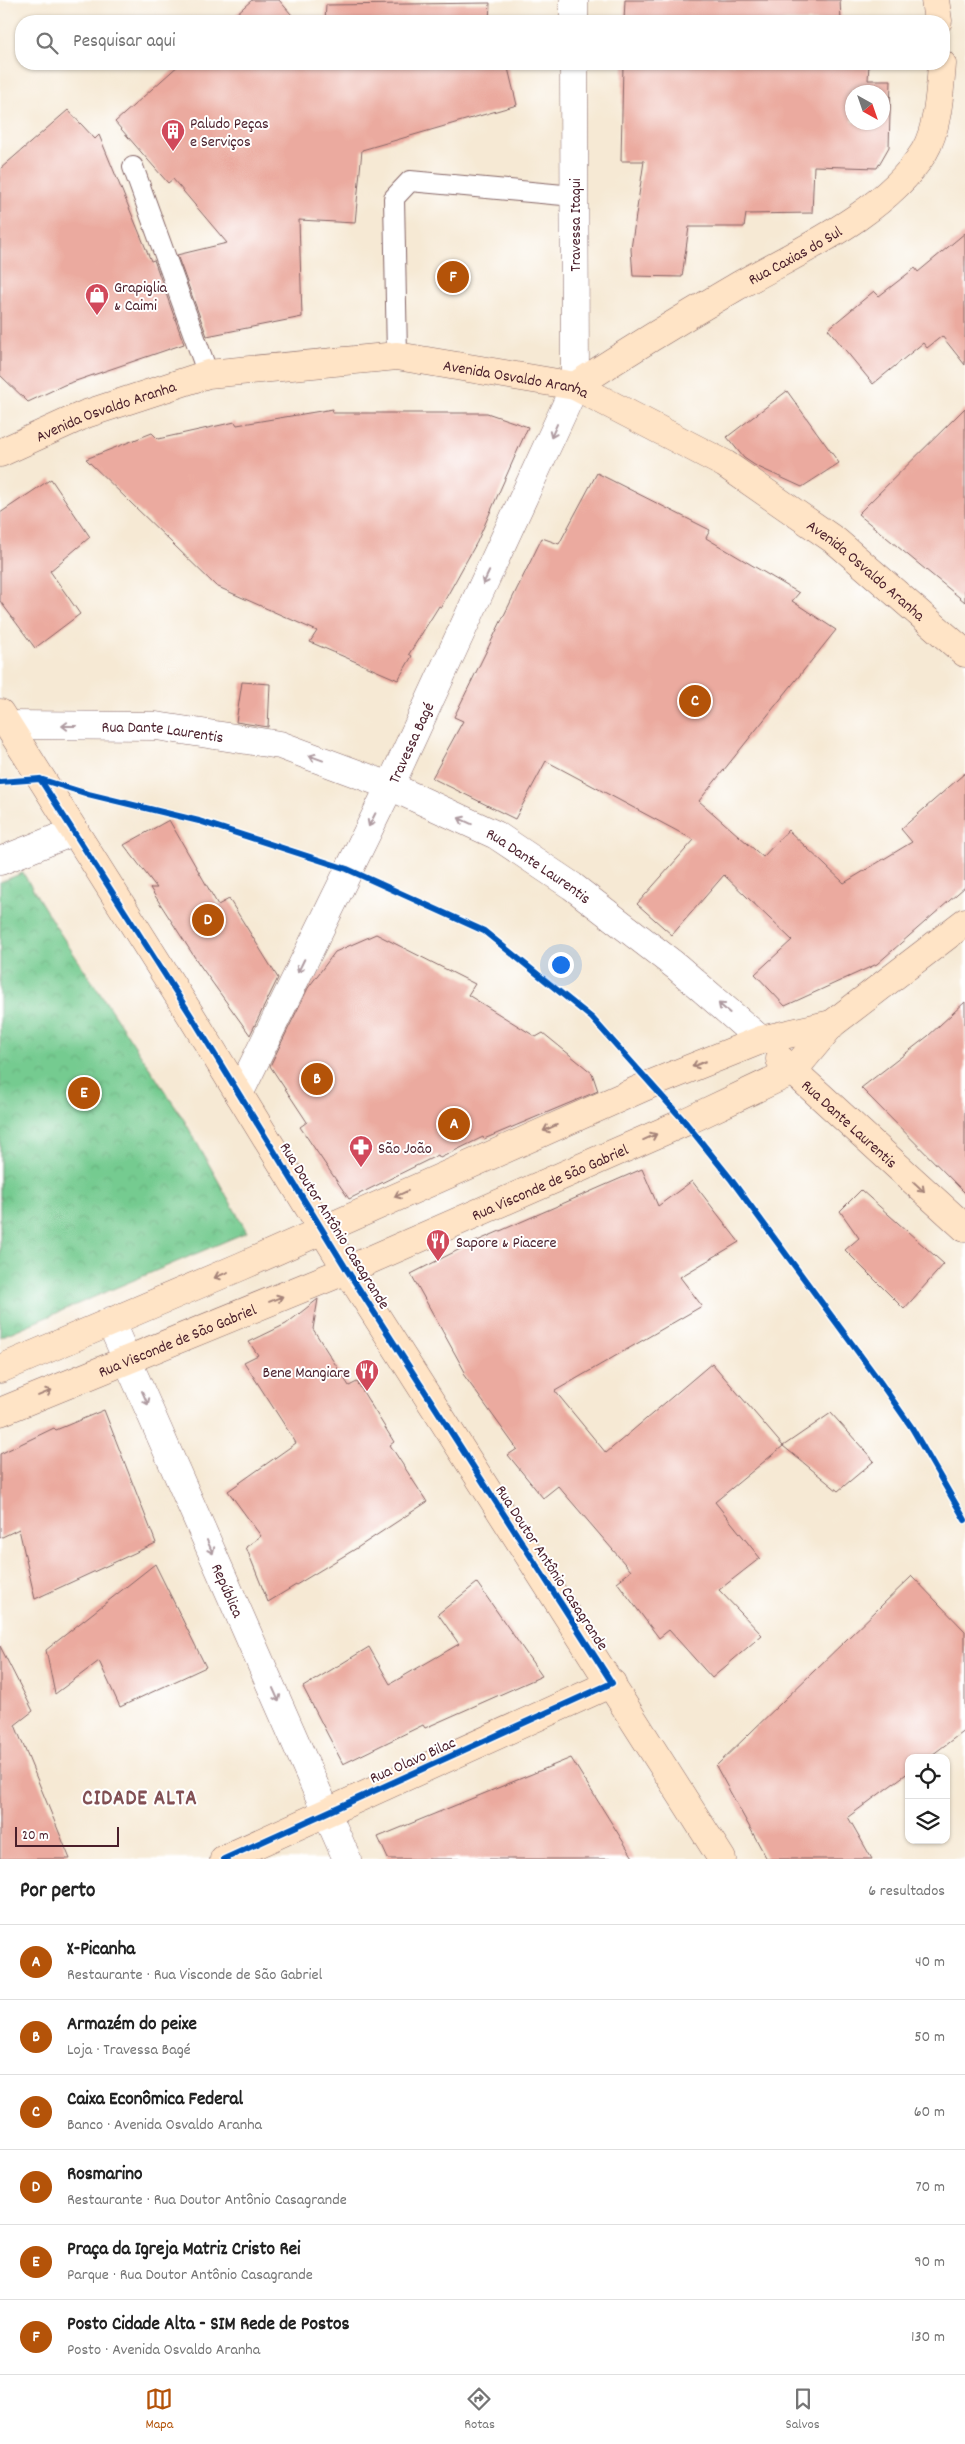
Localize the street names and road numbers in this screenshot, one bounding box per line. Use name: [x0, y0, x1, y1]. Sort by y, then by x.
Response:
street label: Travessa Itaqui: [565, 178, 588, 272]
street label: Rua Caxias do Sul: [745, 221, 847, 292]
street label: Avenida Osvaldo Aranha: [441, 355, 593, 406]
street label: Avenida Osvaldo Aranha: [33, 376, 180, 449]
street label: Avenida Osvaldo Aranha: [801, 515, 930, 628]
street label: Travessa Bagé: [384, 699, 441, 788]
street label: Rua Dante Laurentis: [102, 717, 225, 750]
street label: Rua Dante Laurentis: [482, 823, 595, 911]
street label: Rua Dante Laurentis: [795, 1075, 902, 1175]
street label: Rua Doutor Antônio Casagrande: [273, 1138, 395, 1314]
street label: Rua Visconde de São Gabriel: [469, 1139, 633, 1228]
street label: Rua Visconde de São Gabriel: [95, 1299, 260, 1385]
street label: Rua Doutor Antônio Casagrande: [489, 1481, 613, 1656]
street label: República: [204, 1560, 248, 1622]
street label: Rua Olavo Bilac: [366, 1732, 460, 1791]

